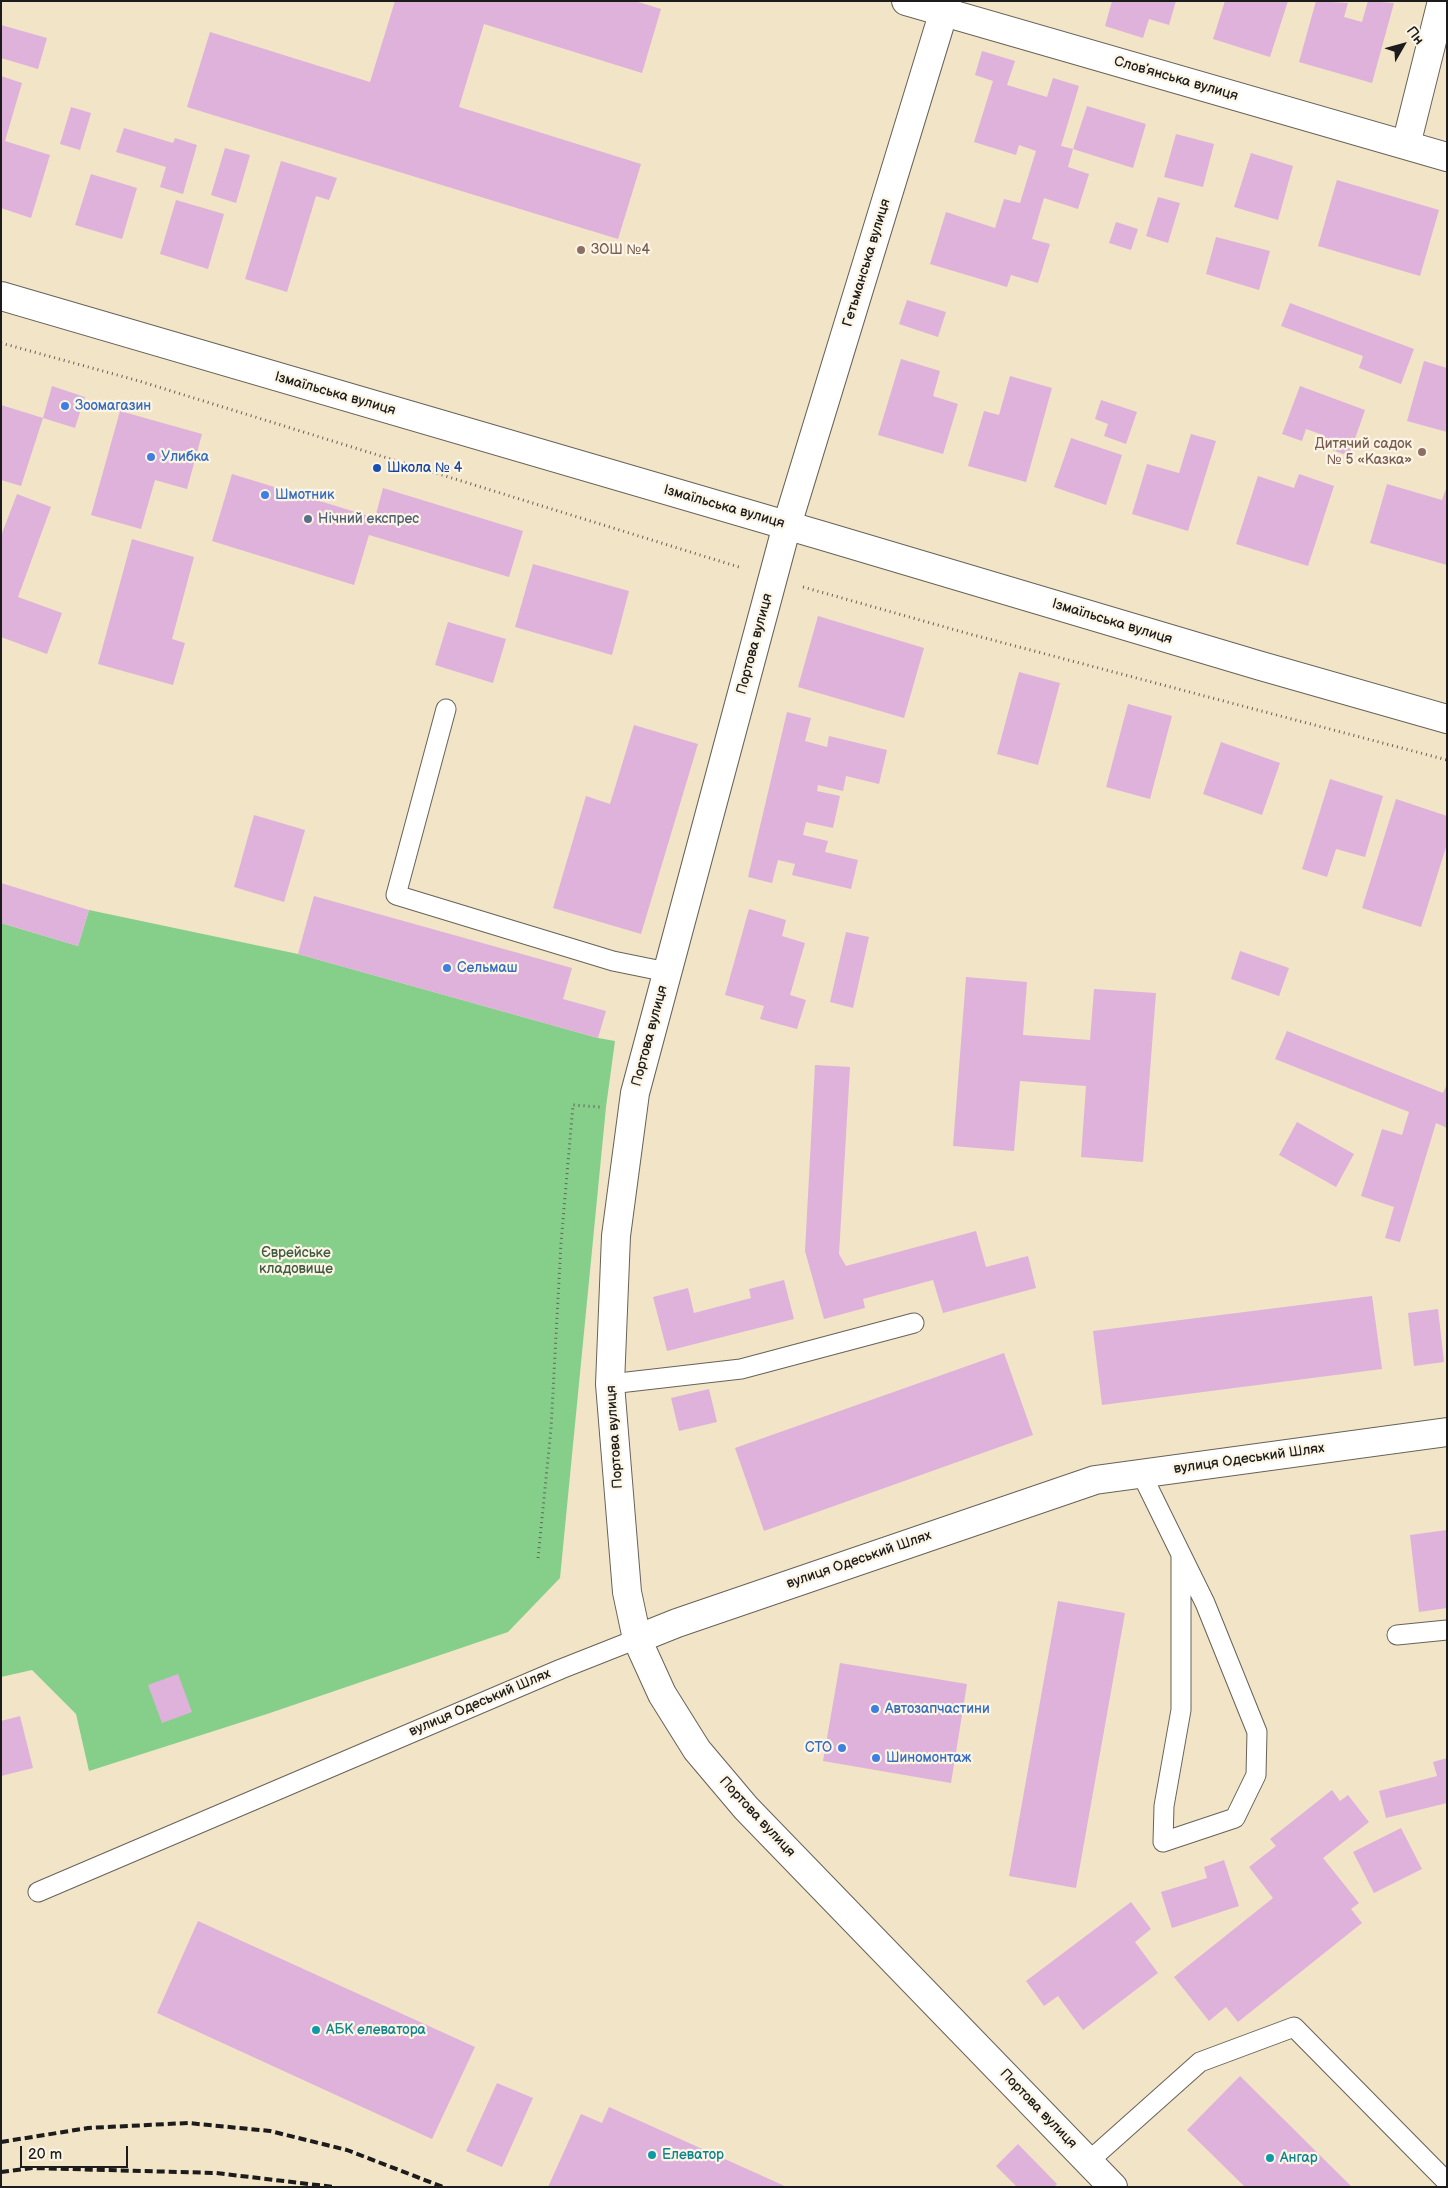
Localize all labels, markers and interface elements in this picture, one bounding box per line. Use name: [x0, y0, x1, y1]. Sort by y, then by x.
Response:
north arrow: [1378, 20, 1428, 70]
text: Пн: [1403, 23, 1428, 48]
street label: Словʼянська вулиця: [1112, 53, 1240, 105]
street label: Гетьманська вулиця: [840, 197, 894, 329]
place label: ЗОШ №4: [591, 242, 650, 258]
marker: ЗОШ №4: [575, 244, 587, 256]
street label: Ізмаїльська вулиця: [273, 369, 397, 419]
place label: Зоомагазин: [75, 398, 151, 414]
marker: Зоомагазин: [59, 400, 71, 412]
place label: Дитячий садок № 5 «Казка»: [1315, 436, 1412, 468]
marker: Дитячий садок № 5 «Казка»: [1416, 446, 1428, 458]
place label: Улибка: [161, 449, 209, 465]
marker: Улибка: [145, 451, 157, 463]
place label: Школа № 4: [387, 460, 462, 476]
marker: Школа № 4: [371, 462, 383, 474]
street label: Ізмаїльська вулиця: [662, 482, 786, 532]
place label: Шмотник: [275, 487, 334, 503]
marker: Шмотник: [259, 489, 271, 501]
place label: Нічний експрес: [318, 511, 419, 527]
marker: Нічний експрес: [302, 513, 314, 525]
street label: Портова вулиця: [733, 592, 777, 696]
street label: Ізмаїльська вулиця: [1050, 596, 1174, 648]
place label: Сельмаш: [457, 960, 517, 976]
marker: Сельмаш: [441, 962, 453, 974]
street label: Портова вулиця: [628, 984, 672, 1088]
park label: Єврейське кладовище: [259, 1245, 333, 1278]
street label: Портова вулиця: [603, 1385, 627, 1489]
street label: вулиця Одеський Шлях: [1172, 1440, 1326, 1478]
street label: вулиця Одеський Шлях: [784, 1527, 934, 1593]
street label: вулиця Одеський Шлях: [407, 1666, 553, 1740]
place label: Автозапчастини: [885, 1701, 990, 1717]
marker: Автозапчастини: [869, 1703, 881, 1715]
place label: СТО: [805, 1740, 832, 1756]
marker: СТО: [836, 1742, 848, 1754]
place label: Шиномонтаж: [886, 1750, 971, 1766]
marker: Шиномонтаж: [870, 1752, 882, 1764]
street label: Портова вулиця: [715, 1773, 799, 1861]
place label: АБК елеватора: [326, 2022, 426, 2038]
marker: АБК елеватора: [310, 2024, 322, 2036]
street label: Портова вулиця: [996, 2066, 1080, 2152]
scale bar: [22, 2136, 130, 2168]
text: 20 m: [28, 2145, 62, 2164]
place label: Елеватор: [662, 2147, 724, 2163]
marker: Елеватор: [646, 2149, 658, 2161]
place label: Ангар: [1280, 2150, 1318, 2166]
marker: Ангар: [1264, 2152, 1276, 2164]

